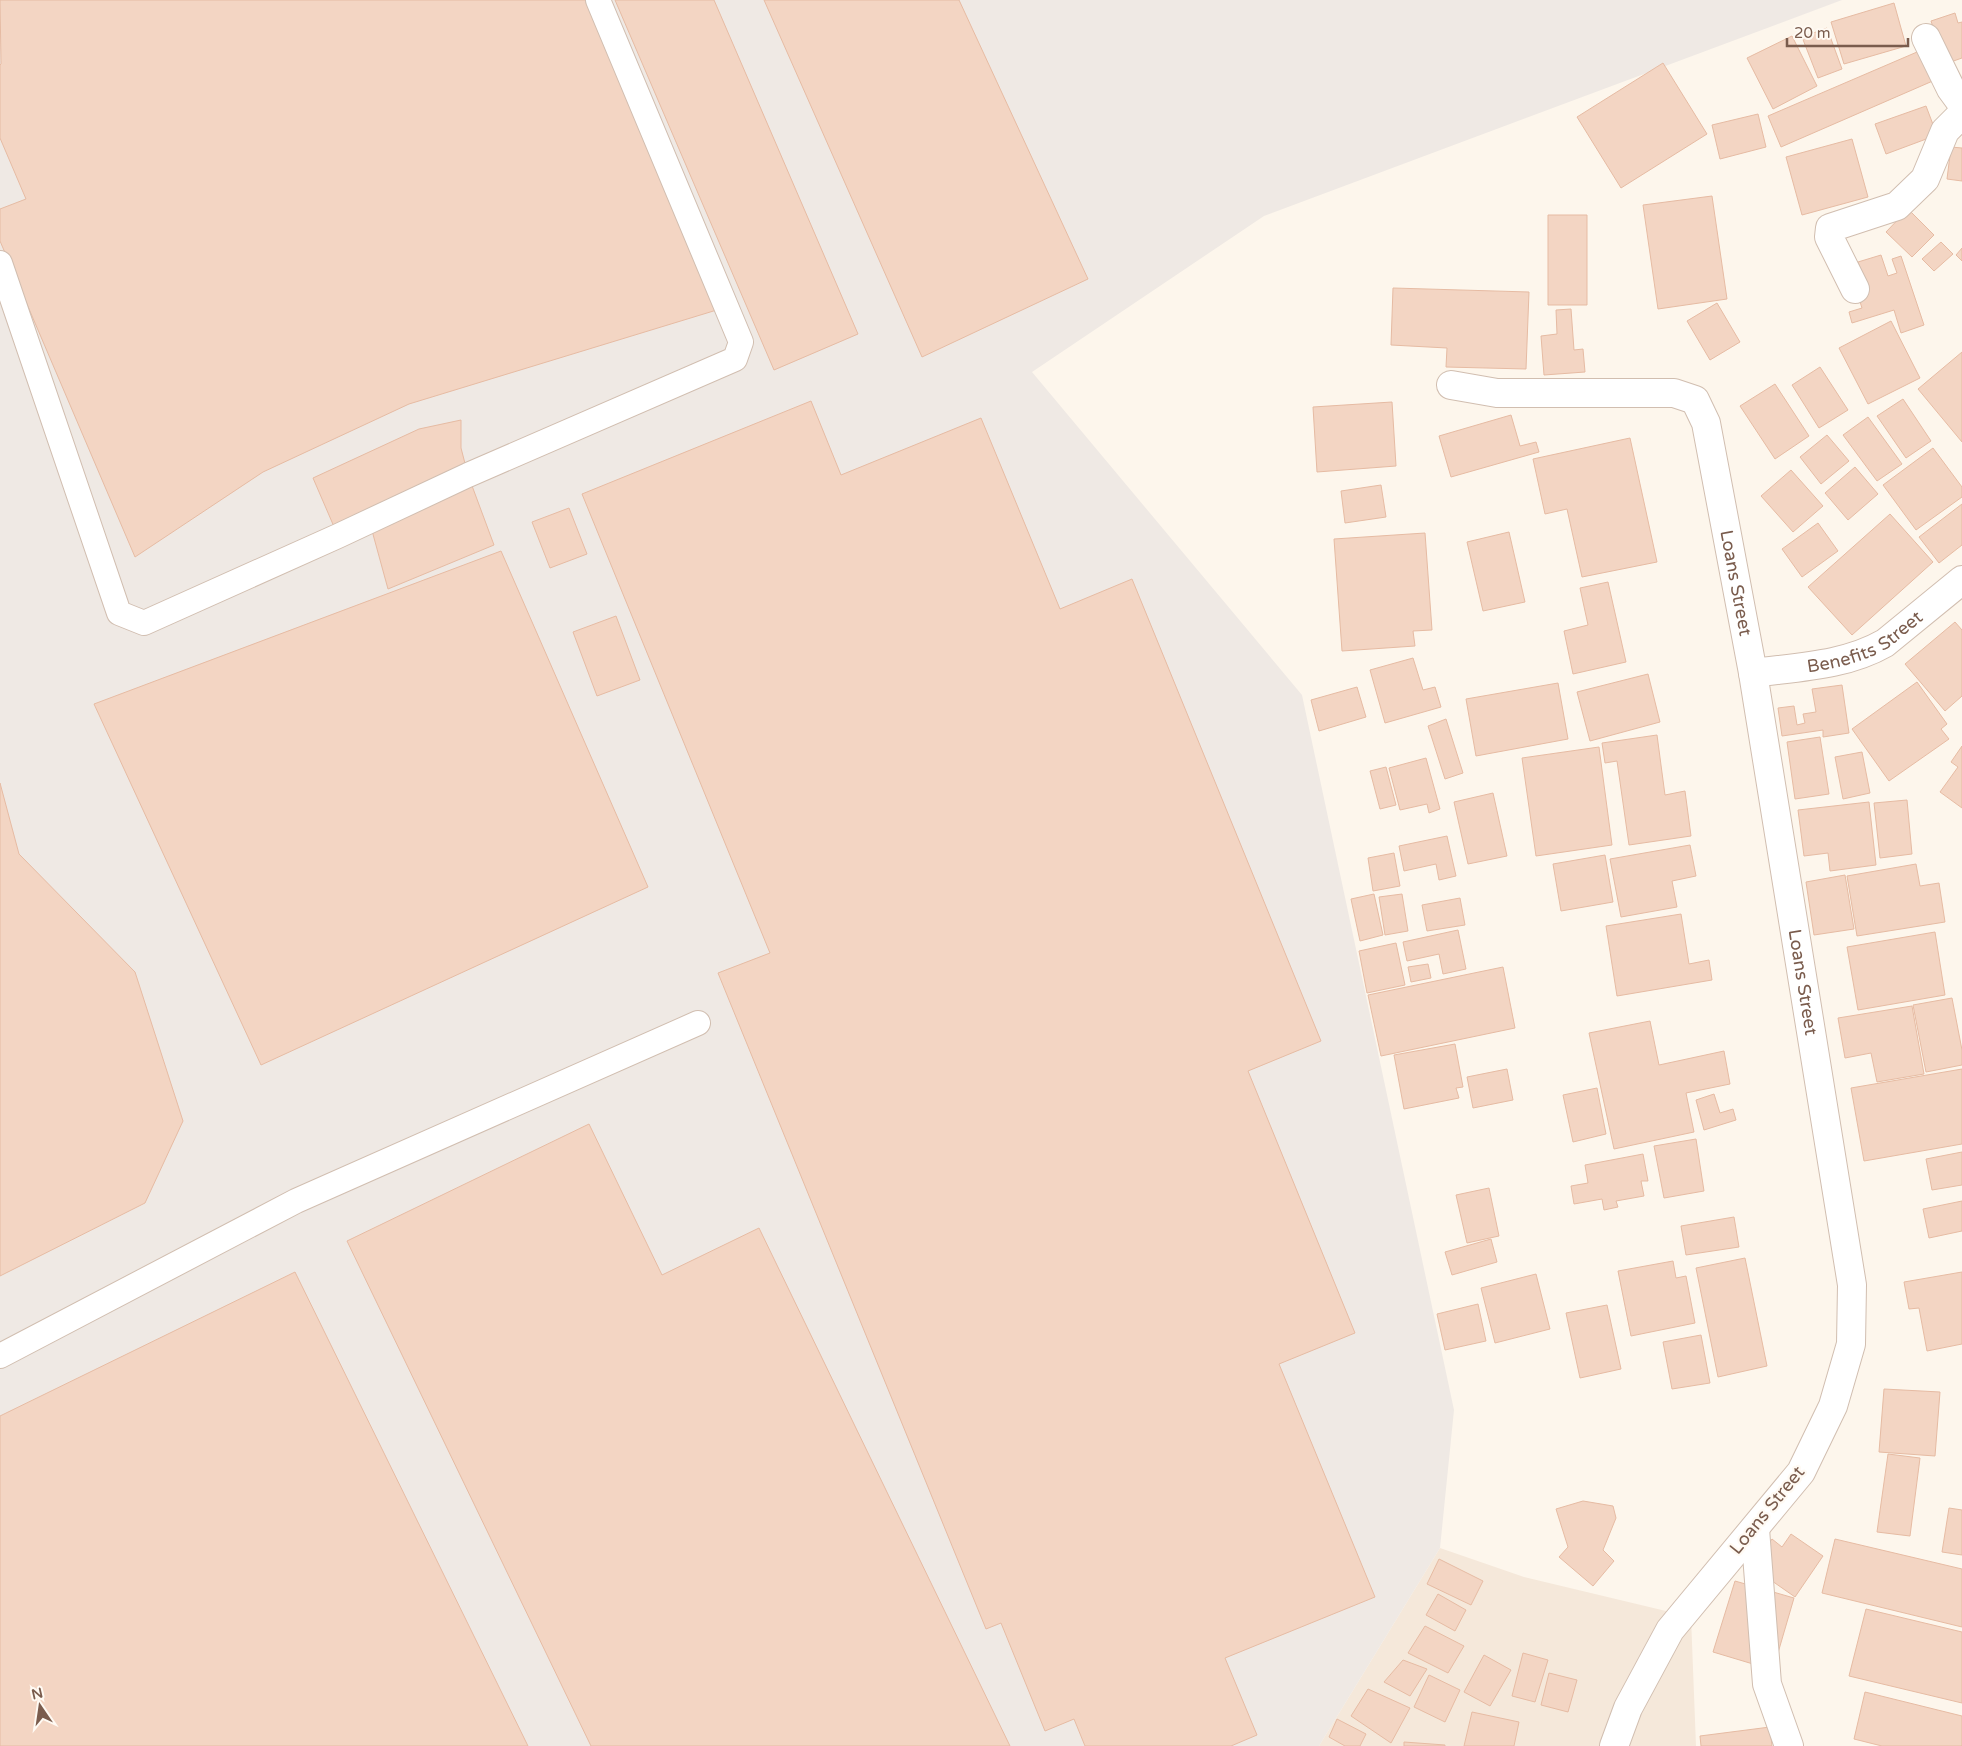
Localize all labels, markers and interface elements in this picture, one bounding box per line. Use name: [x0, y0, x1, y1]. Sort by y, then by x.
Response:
scale bar: [1787, 15, 1908, 47]
text: 20 m: [1794, 24, 1831, 42]
street label: Loans Street: [1715, 528, 1757, 638]
street label: Benefits Street: [1805, 606, 1927, 677]
street label: Loans Street: [1784, 928, 1822, 1037]
street label: Loans Street: [1725, 1461, 1809, 1559]
north arrow: [15, 1681, 65, 1731]
text: N: [30, 1684, 45, 1703]

